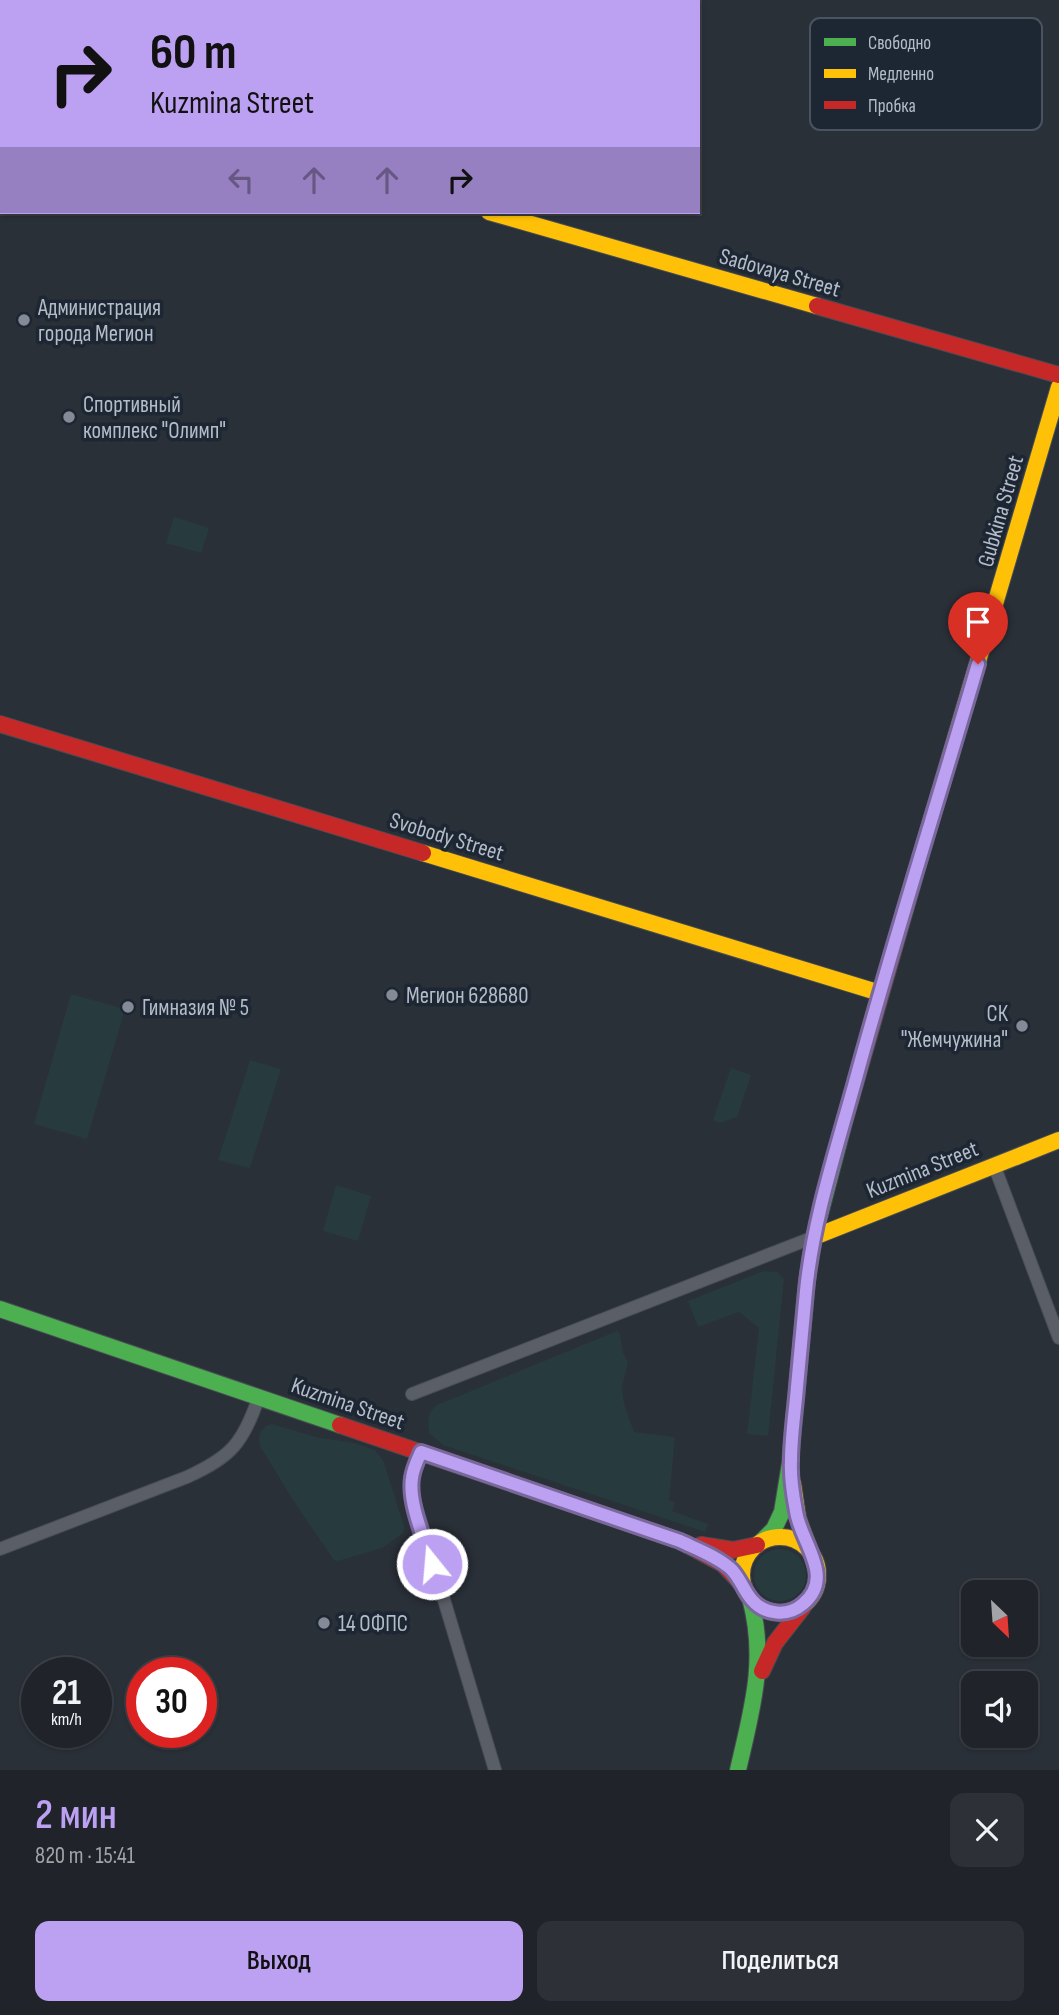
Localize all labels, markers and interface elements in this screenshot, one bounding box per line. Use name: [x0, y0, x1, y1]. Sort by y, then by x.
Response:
legend: [810, 18, 1042, 130]
text: 60 m: [150, 24, 237, 83]
icon: right: [35, 28, 126, 119]
text: Свободно: [868, 32, 931, 55]
text: Медленно: [868, 63, 934, 86]
text: Kuzmina Street: [150, 84, 314, 123]
text: Пробка: [868, 95, 916, 118]
icon: left: [222, 161, 260, 199]
icon: ahead: [295, 161, 333, 199]
icon: ahead: [368, 161, 406, 199]
icon: right: [441, 161, 479, 199]
street label: Sadovaya Street: [716, 242, 843, 304]
place label: Администрация города Мегион: [37, 294, 161, 348]
marker: Администрация города Мегион: [16, 312, 32, 328]
place label: Спортивный комплекс "Олимп": [83, 391, 226, 445]
marker: Спортивный комплекс "Олимп": [61, 409, 77, 425]
street label: Gubkina Street: [972, 452, 1030, 570]
pin: [948, 592, 1008, 664]
icon: arrive: [959, 603, 997, 641]
street label: Svobody Street: [386, 806, 507, 868]
place label: Мегион 628680: [406, 982, 528, 1010]
marker: Мегион 628680: [384, 987, 400, 1003]
place label: Гимназия № 5: [142, 994, 249, 1022]
marker: Гимназия № 5: [120, 999, 136, 1015]
place label: СК "Жемчужина": [901, 1000, 1009, 1054]
marker: СК "Жемчужина": [1014, 1018, 1030, 1034]
street label: Kuzmina Street: [862, 1135, 982, 1205]
street label: Kuzmina Street: [287, 1372, 408, 1436]
position arrow: [395, 1527, 469, 1601]
north arrow: [961, 1580, 1038, 1657]
map controls: [961, 1580, 1038, 1748]
place label: 14 ОФПС: [338, 1610, 408, 1638]
marker: 14 ОФПС: [316, 1615, 332, 1631]
speed limit sign: 30: [126, 1657, 217, 1748]
button: sound: [961, 1671, 1038, 1748]
text: 21: [52, 1672, 81, 1715]
text: km/h: [51, 1709, 82, 1730]
text: 2 мин: [35, 1790, 117, 1841]
button: close: [950, 1793, 1024, 1867]
text: 820 m · 15:41: [35, 1842, 135, 1870]
button: Выход: [35, 1921, 523, 2001]
button: Поделиться: [537, 1921, 1024, 2001]

